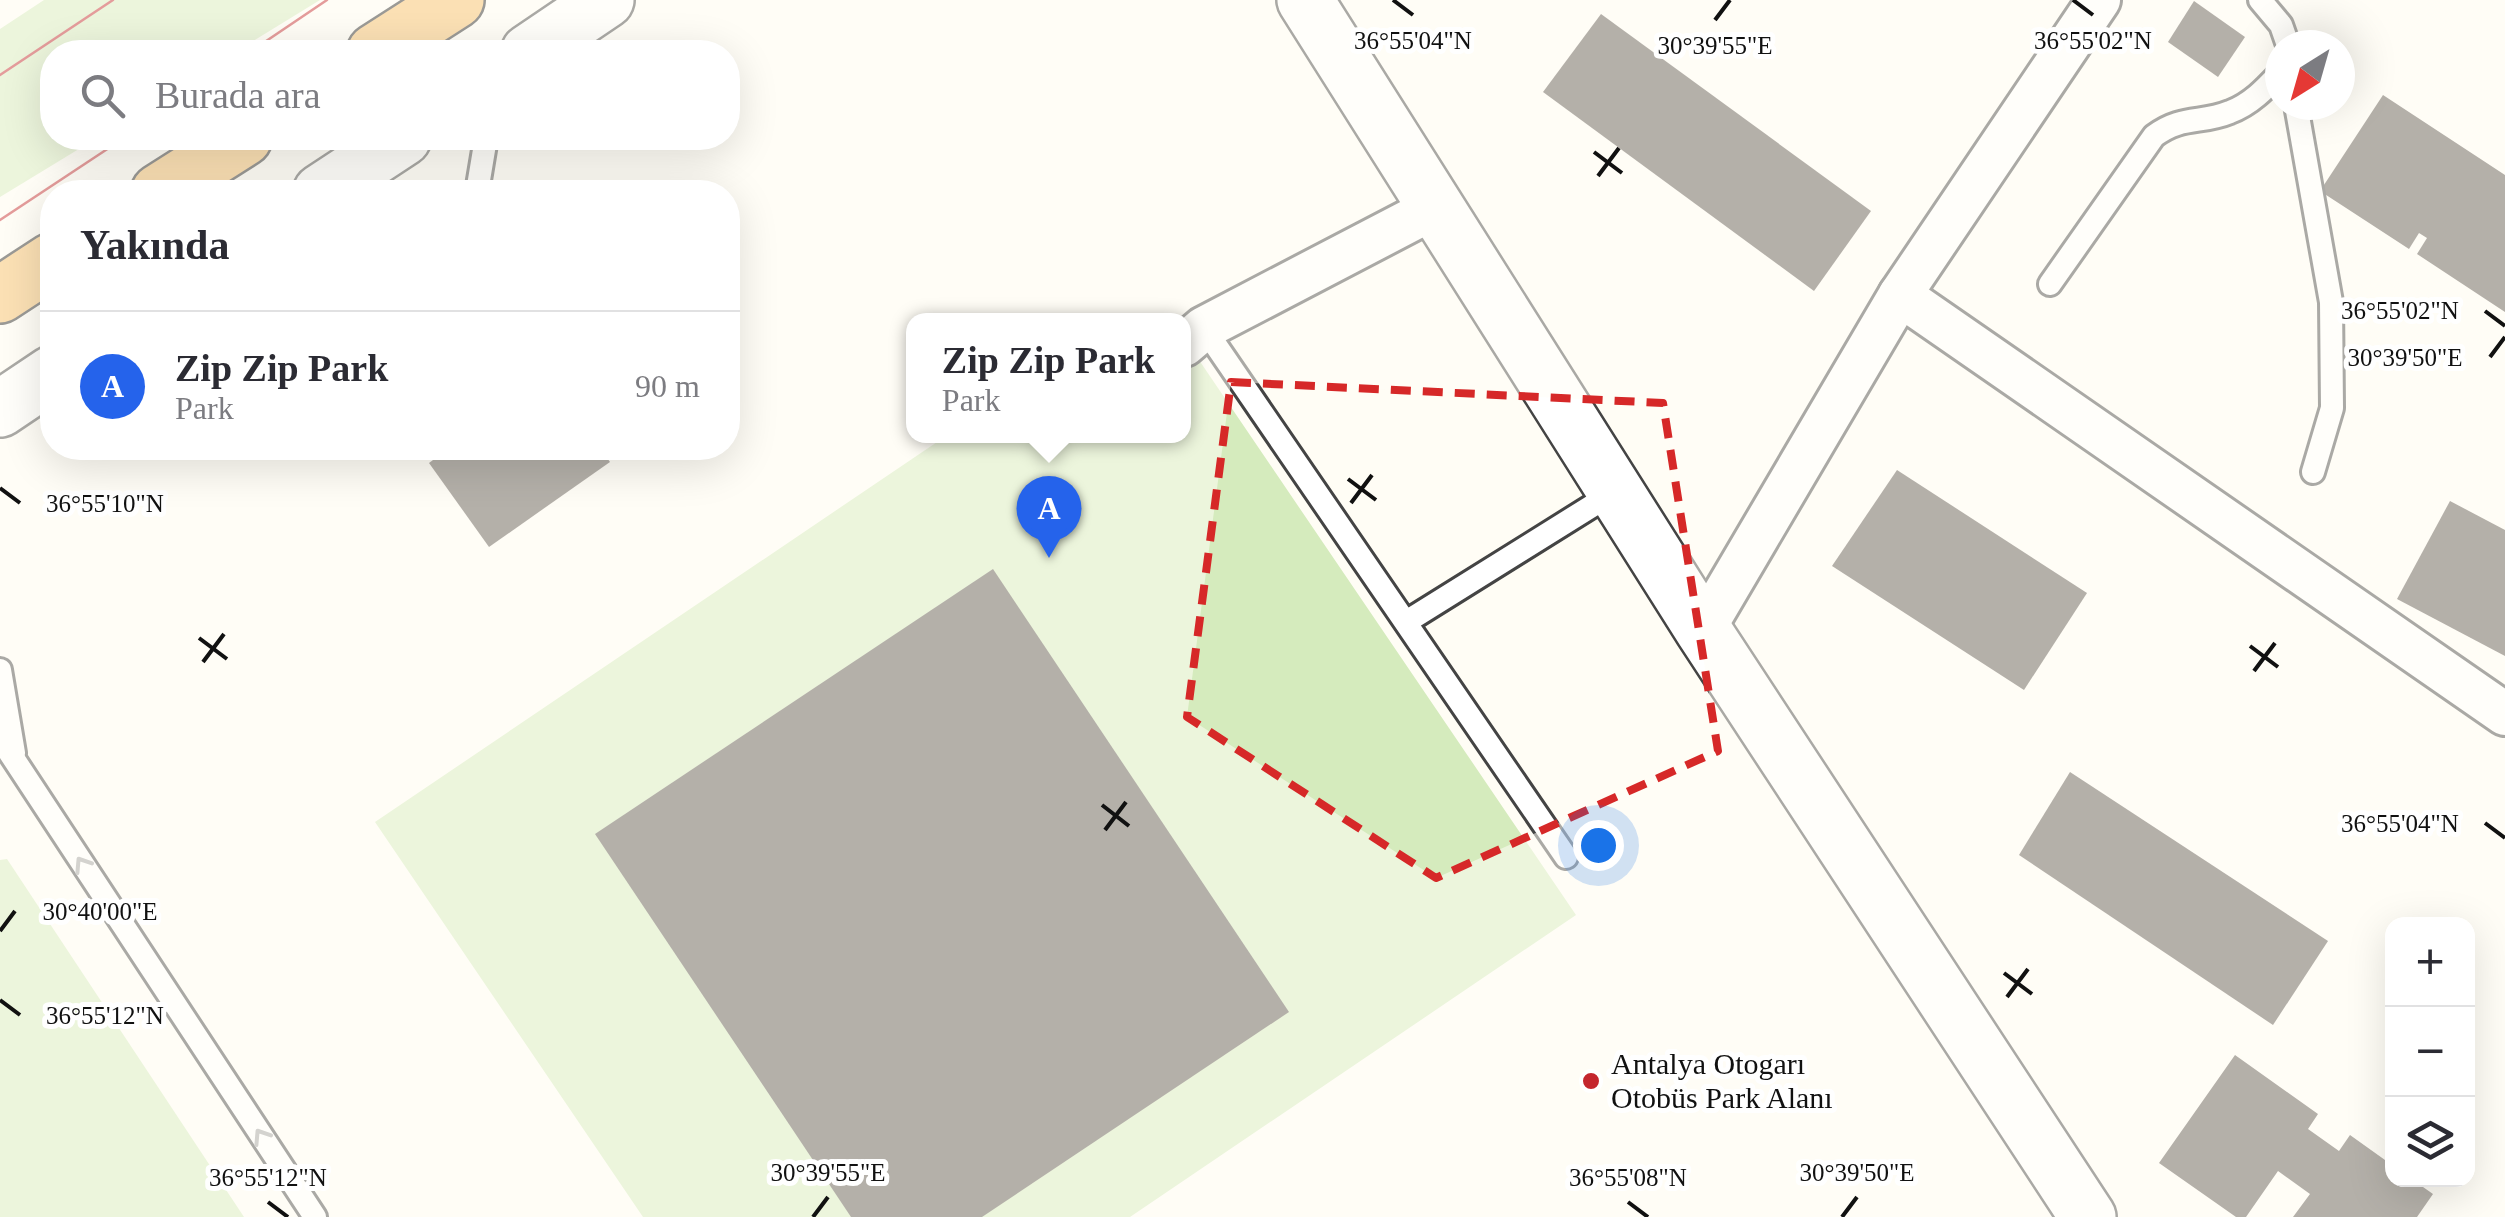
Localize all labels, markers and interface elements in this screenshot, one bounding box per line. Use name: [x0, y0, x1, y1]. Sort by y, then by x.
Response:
text: 36°55'04"N: [1354, 27, 1472, 54]
text: 36°55'02"N: [2034, 27, 2152, 54]
north arrow: [2265, 30, 2355, 120]
text: 30°39'55"E: [1658, 32, 1772, 59]
search box: [40, 40, 740, 150]
icon: search: [75, 68, 130, 123]
text: Burada ara: [155, 74, 321, 116]
text: Yakında: [80, 222, 229, 268]
text: 36°55'02"N: [2341, 297, 2459, 324]
popup: [906, 313, 1191, 443]
text: Zip Zip Park: [942, 339, 1155, 381]
text: 30°39'50"E: [2348, 344, 2462, 371]
text: Zip Zip Park: [175, 347, 388, 389]
text: A: [101, 368, 124, 404]
text: 90 m: [635, 368, 700, 404]
text: Park: [942, 382, 1001, 418]
text: Park: [175, 390, 234, 426]
pin: A: [1016, 476, 1082, 558]
text: 36°55'10"N: [46, 490, 164, 517]
text: 36°55'04"N: [2341, 810, 2459, 837]
your location: [1573, 820, 1624, 871]
one-way arrow: [76, 857, 95, 875]
text: 30°40'00"E: [43, 898, 157, 925]
map controls: [2385, 917, 2475, 1187]
button: +: [2385, 917, 2475, 1007]
text: 36°55'12"N: [46, 1002, 164, 1029]
button: −: [2385, 1007, 2475, 1097]
place label: Antalya Otogarı Otobüs Park Alanı: [1611, 1047, 1833, 1114]
marker: Antalya Otogarı Otobüs Park Alanı: [1580, 1070, 1602, 1092]
button: layers: [2385, 1097, 2475, 1187]
one-way arrow: [255, 1128, 273, 1147]
text: 30°39'55"E: [771, 1159, 885, 1186]
text: 30°39'50"E: [1800, 1159, 1914, 1186]
text: 36°55'12"N: [209, 1164, 327, 1191]
text: 36°55'08"N: [1569, 1164, 1687, 1191]

